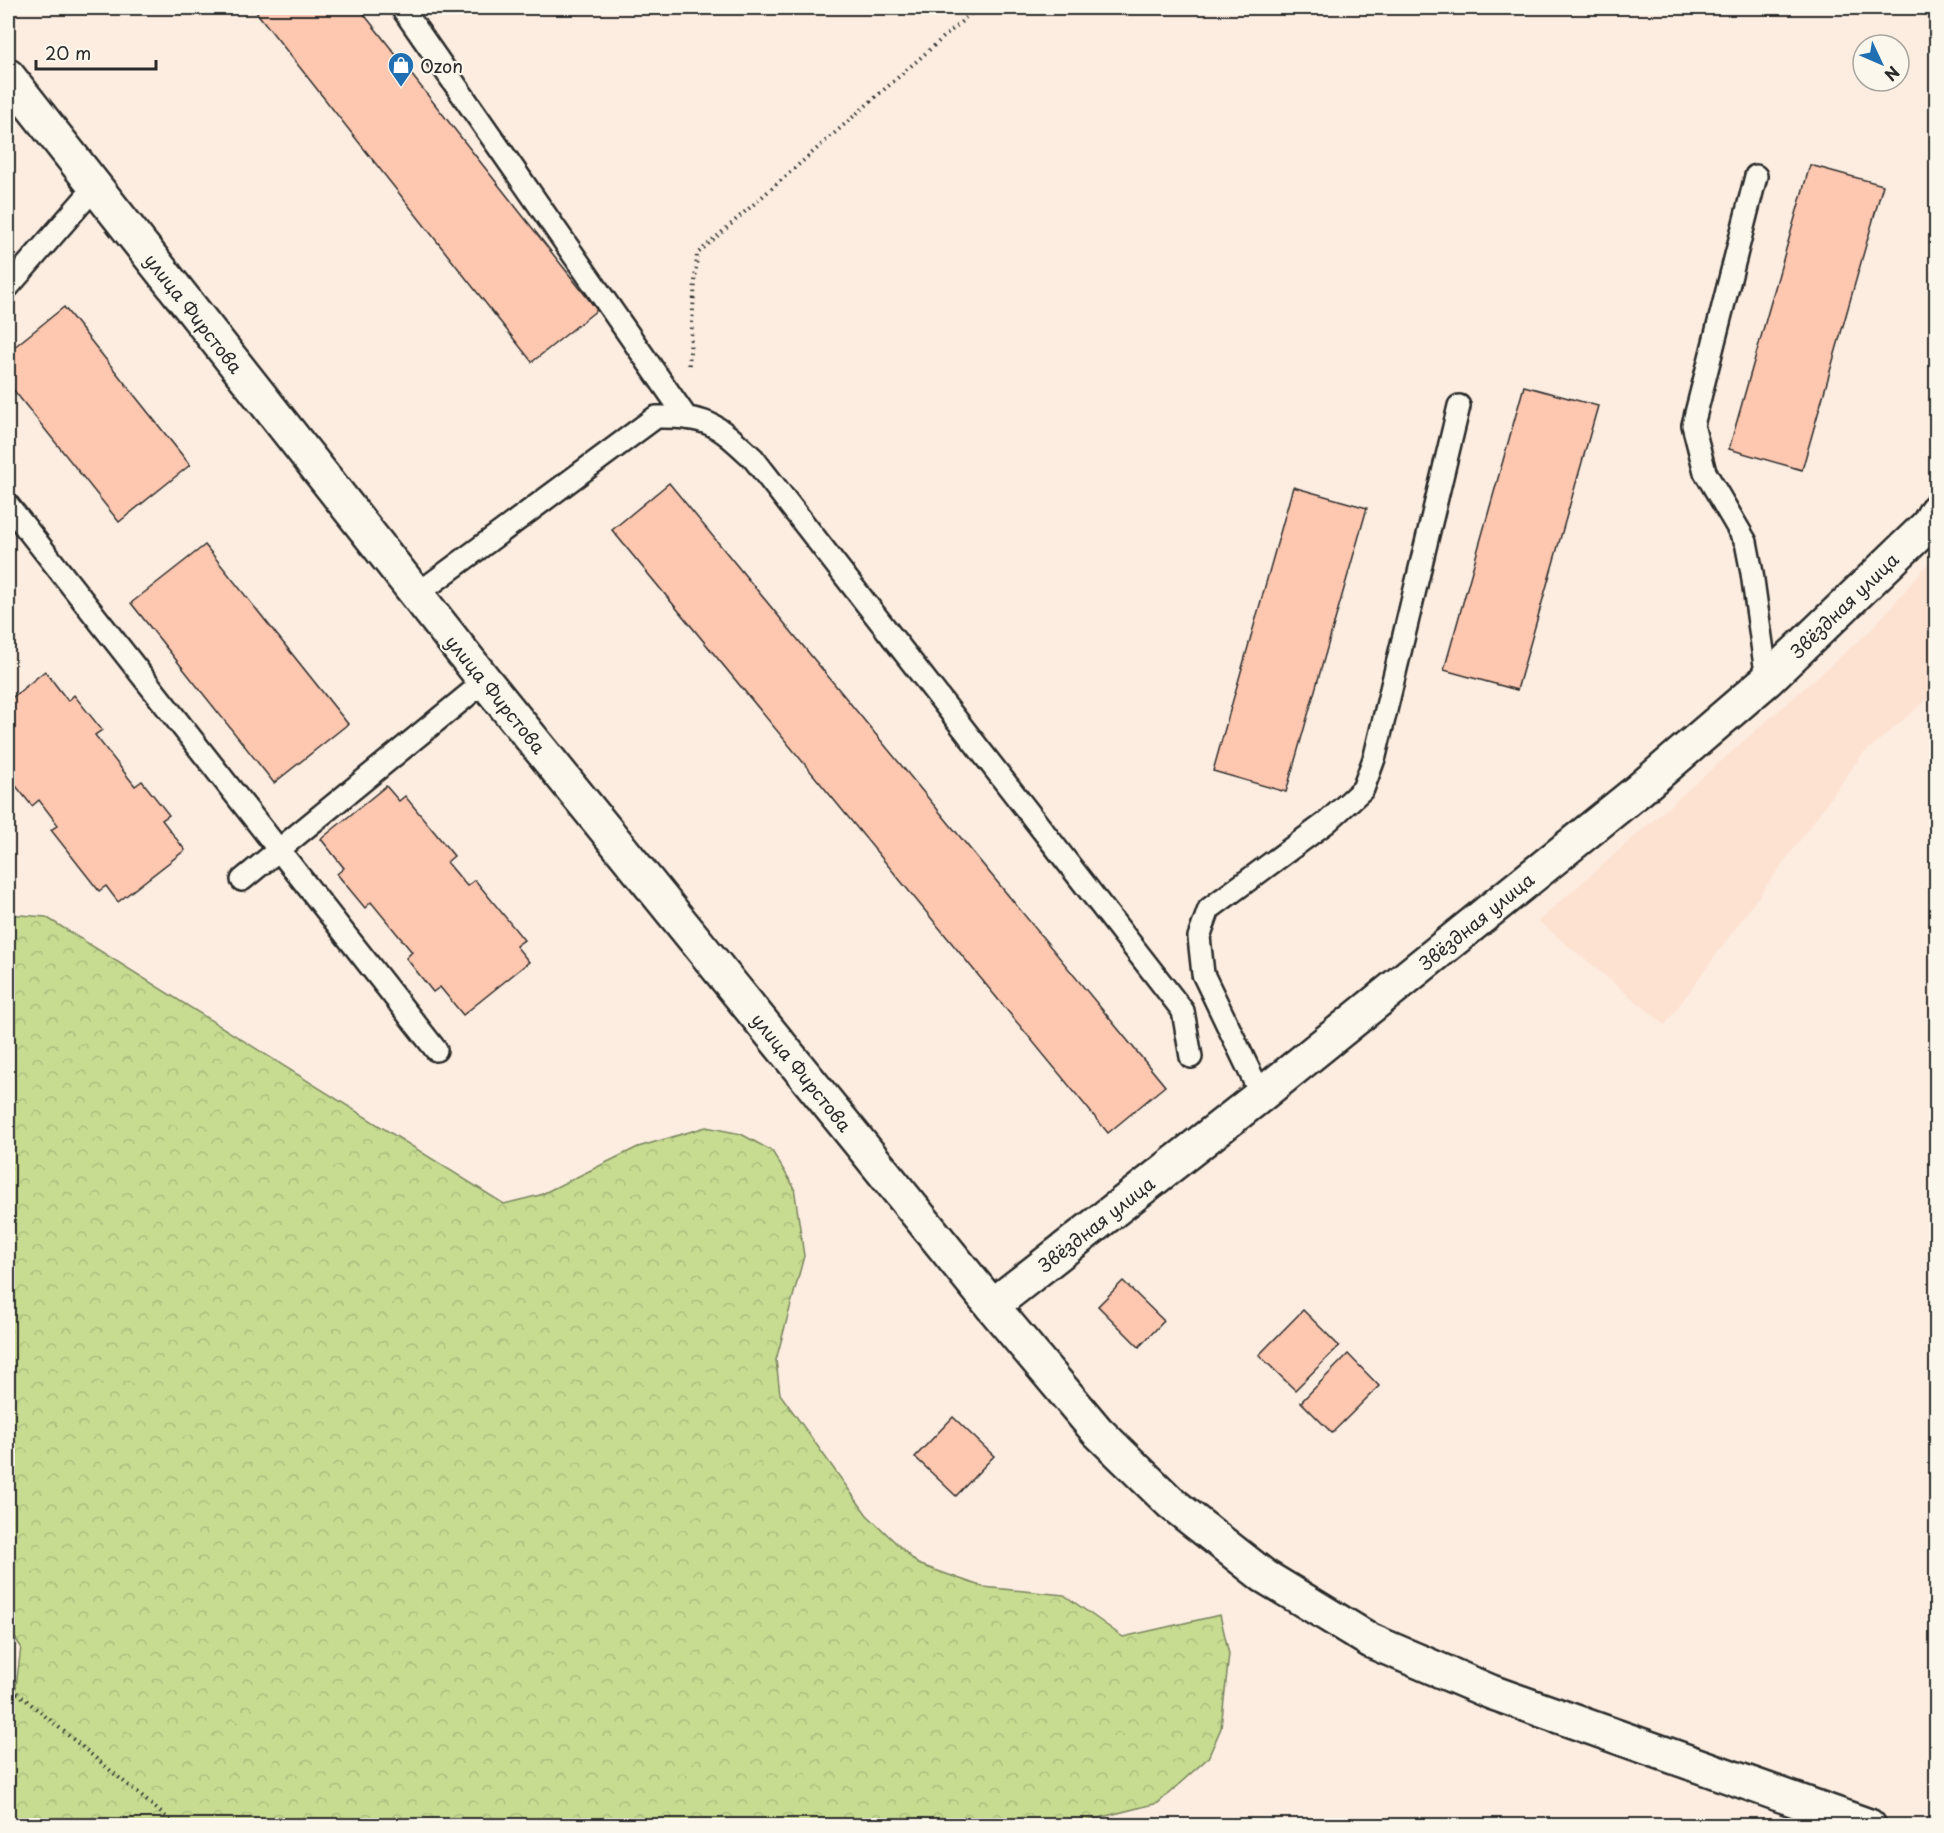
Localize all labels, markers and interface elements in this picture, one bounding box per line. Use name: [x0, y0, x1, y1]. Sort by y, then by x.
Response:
scale bar: [36, 33, 156, 71]
north arrow: [1851, 33, 1911, 93]
text: 20 m: [45, 39, 91, 66]
shop icon: Ozon: [386, 50, 416, 88]
place label: Ozon: [420, 52, 463, 79]
text: N: [1879, 61, 1906, 87]
street label: улица Фирстова: [138, 247, 250, 379]
street label: Звёздная улица: [1784, 546, 1905, 664]
street label: улица Фирстова: [440, 629, 553, 760]
street label: Звёздная улица: [1412, 865, 1540, 976]
street label: улица Фирстова: [746, 1007, 859, 1138]
street label: Звёздная улица: [1032, 1169, 1161, 1278]

